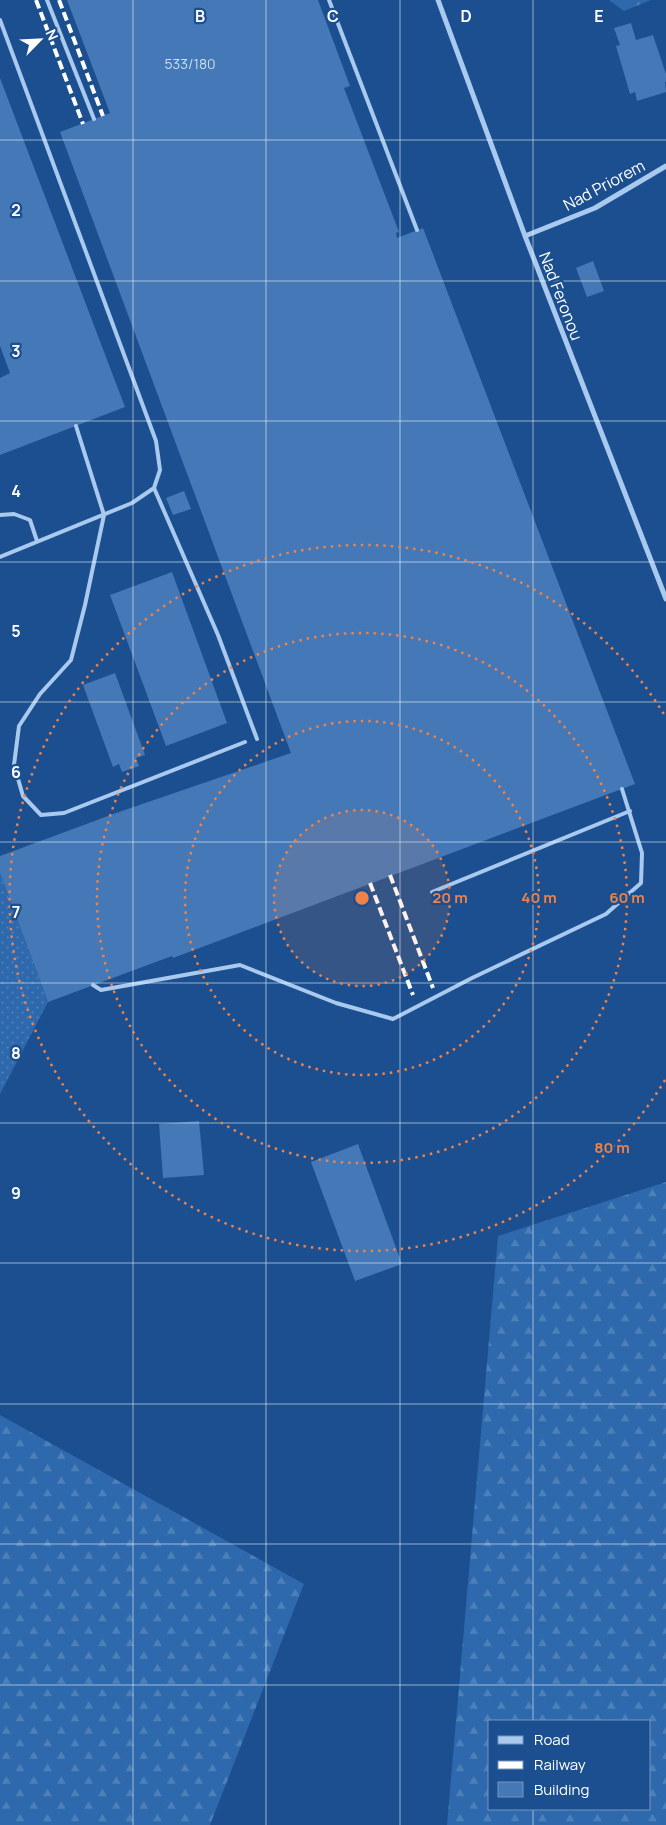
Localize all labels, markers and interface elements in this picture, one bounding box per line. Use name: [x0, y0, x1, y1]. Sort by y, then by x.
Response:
text: B: [195, 5, 205, 27]
text: C: [327, 5, 339, 27]
text: D: [460, 5, 472, 27]
text: E: [594, 5, 604, 27]
north arrow: [15, 15, 65, 65]
text: N: [42, 26, 63, 43]
house number: 533/180: [164, 54, 216, 73]
street label: Nad Priorem: [559, 154, 649, 216]
text: 2: [11, 199, 21, 221]
street label: Nad Feronou: [534, 249, 588, 343]
text: 3: [11, 340, 21, 362]
text: 4: [11, 480, 21, 502]
text: 5: [11, 620, 21, 642]
text: 6: [11, 761, 21, 783]
text: 20 m: [432, 887, 468, 908]
text: 40 m: [521, 887, 557, 908]
text: 60 m: [609, 887, 645, 908]
centre of rings: [353, 889, 371, 907]
text: 7: [12, 901, 20, 923]
text: 8: [11, 1042, 21, 1064]
text: 80 m: [594, 1137, 630, 1158]
text: 9: [11, 1182, 21, 1204]
legend: [488, 1720, 651, 1810]
text: Road: [534, 1729, 570, 1750]
text: Railway: [534, 1754, 586, 1775]
text: Building: [534, 1779, 589, 1800]

